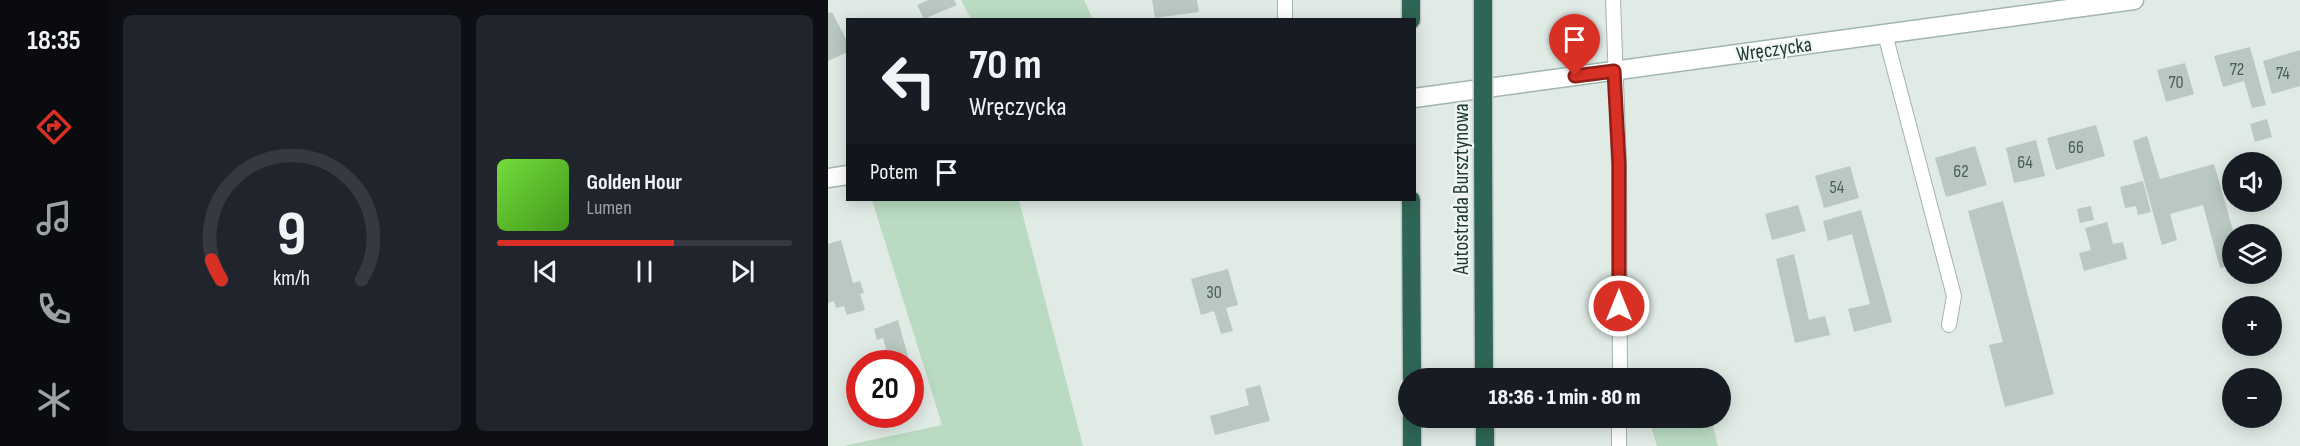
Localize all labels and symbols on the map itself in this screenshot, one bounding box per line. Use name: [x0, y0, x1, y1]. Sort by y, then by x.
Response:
pin: [1549, 14, 1600, 76]
street label: Wręczycka: [1735, 32, 1813, 67]
house number: 72: [2230, 59, 2244, 80]
house number: 74: [2276, 63, 2290, 84]
house number: 70: [2168, 72, 2184, 93]
street label: Autostrada Bursztynowa: [1449, 103, 1474, 276]
house number: 66: [2068, 137, 2084, 158]
house number: 64: [2017, 152, 2033, 173]
house number: 62: [1953, 161, 1969, 182]
house number: 54: [1830, 177, 1845, 198]
position arrow: [1587, 274, 1651, 338]
house number: 30: [1206, 282, 1222, 303]
speed limit sign: 20: [846, 350, 924, 428]

